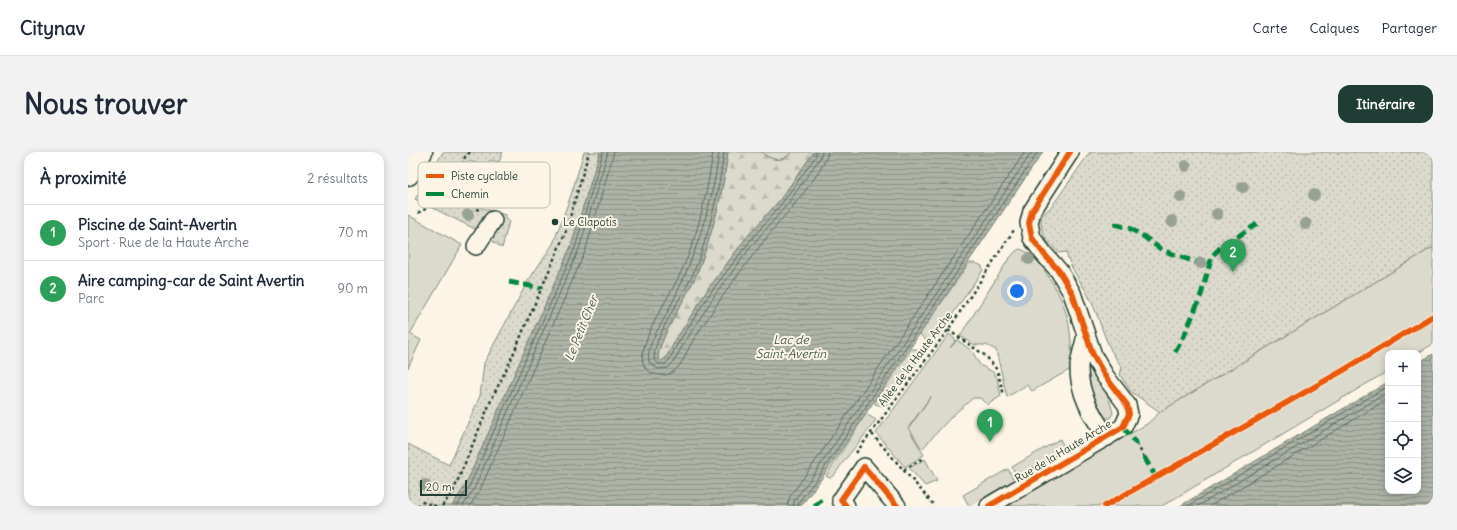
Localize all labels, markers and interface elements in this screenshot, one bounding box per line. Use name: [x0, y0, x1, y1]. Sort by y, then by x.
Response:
text: Citynav: [20, 16, 85, 40]
text: Carte: [1253, 19, 1287, 37]
text: Calques: [1309, 19, 1359, 37]
text: Partager: [1381, 19, 1437, 37]
button: Itinéraire: [1338, 85, 1433, 123]
text: Nous trouver: [24, 86, 187, 122]
legend: [418, 162, 550, 208]
text: À proximité: [40, 167, 126, 189]
text: Piste cyclable: [451, 169, 518, 183]
text: 2 résultats: [307, 170, 368, 187]
text: Chemin: [451, 187, 489, 201]
text: Piscine de Saint-Avertin: [78, 215, 237, 234]
place label: Le Clapotis: [563, 215, 617, 229]
marker: Le Clapotis: [550, 217, 560, 227]
text: 1: [50, 224, 56, 241]
text: 70 m: [339, 224, 368, 241]
text: Sport · Rue de la Haute Arche: [78, 234, 249, 251]
pin: 2: [1220, 239, 1246, 272]
text: Aire camping-car de Saint Avertin: [78, 271, 305, 290]
text: 2: [49, 280, 57, 297]
text: 90 m: [337, 280, 368, 297]
your location: [1007, 281, 1027, 301]
text: Parc: [78, 290, 105, 307]
water label: Le Petit Cher: [561, 291, 602, 363]
street label: Allée de la Haute Arche: [875, 309, 955, 409]
water label: Lac de Saint-Avertin: [756, 332, 827, 361]
map controls: [1385, 350, 1421, 494]
button: +: [1385, 350, 1421, 386]
button: −: [1385, 386, 1421, 422]
pin: 1: [977, 409, 1003, 442]
street label: Rue de la Haute Arche: [1012, 417, 1114, 485]
button: locate: [1385, 422, 1421, 458]
button: layers: [1385, 458, 1421, 494]
scale bar: [420, 478, 467, 497]
text: 20 m: [426, 480, 452, 494]

